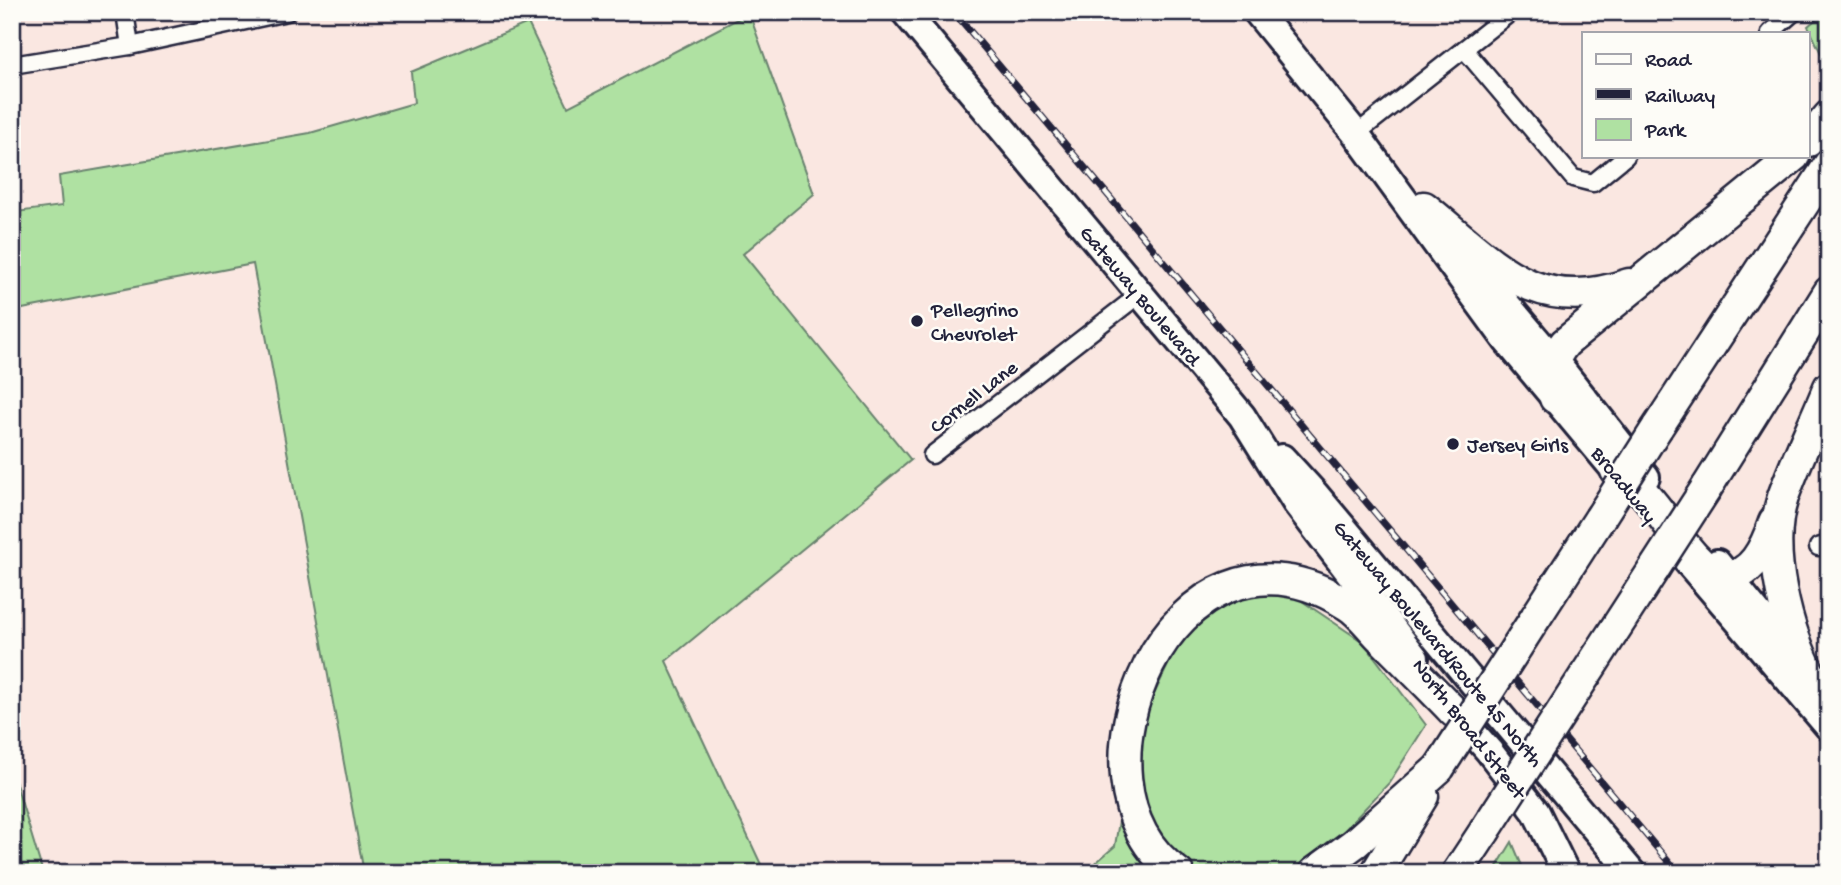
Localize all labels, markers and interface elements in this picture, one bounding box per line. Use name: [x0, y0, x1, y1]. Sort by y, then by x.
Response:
legend: [1582, 32, 1810, 158]
text: Road: [1645, 50, 1693, 75]
text: Railway: [1645, 86, 1715, 111]
text: Park: [1644, 120, 1688, 145]
street label: Gateway Boulevard: [1072, 222, 1205, 374]
place label: Pellegrino Chevrolet: [930, 300, 1019, 349]
marker: Pellegrino Chevrolet: [909, 313, 925, 329]
street label: Cornell Lane: [926, 356, 1025, 441]
place label: Jersey Girls: [1467, 435, 1569, 460]
marker: Jersey Girls: [1445, 436, 1461, 452]
street label: Broadway: [1583, 442, 1661, 530]
street label: Gateway Boulevard/Route 45 North: [1326, 517, 1547, 774]
street label: North Broad Street: [1405, 655, 1531, 807]

